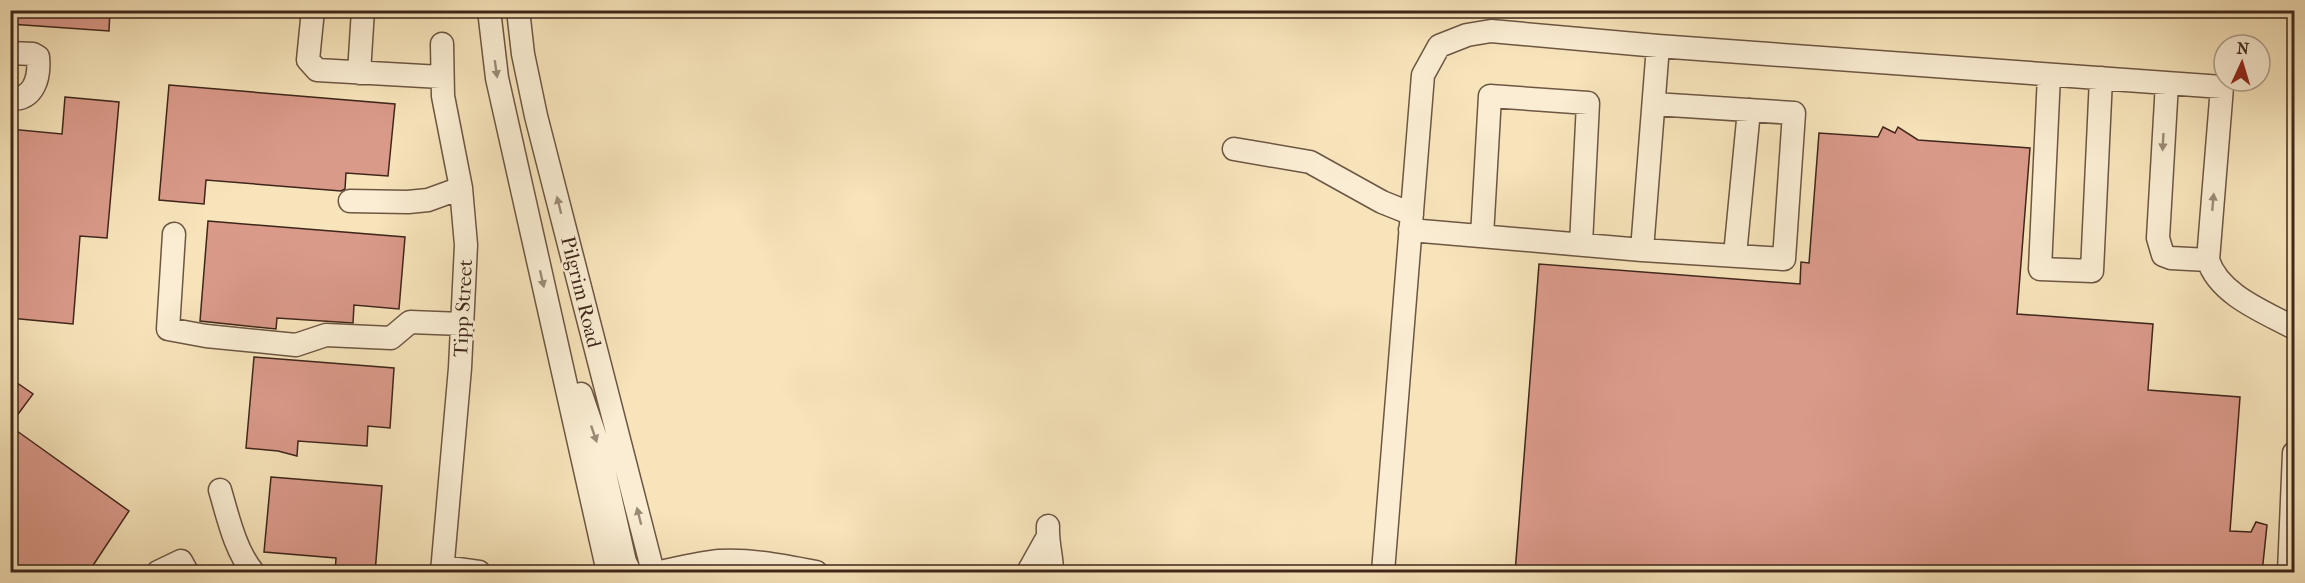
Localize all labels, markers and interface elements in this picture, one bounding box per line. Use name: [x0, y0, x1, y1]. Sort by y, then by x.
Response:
north arrow: [2212, 33, 2272, 93]
text: N: [2236, 39, 2251, 58]
one-way arrow: [491, 59, 501, 78]
one-way arrow: [2159, 132, 2168, 151]
one-way arrow: [2208, 192, 2218, 211]
one-way arrow: [553, 196, 563, 214]
street label: Pilgrim Road: [556, 234, 606, 351]
street label: Tipp Street: [449, 259, 477, 357]
one-way arrow: [538, 270, 548, 289]
one-way arrow: [590, 425, 600, 443]
one-way arrow: [634, 507, 644, 525]

